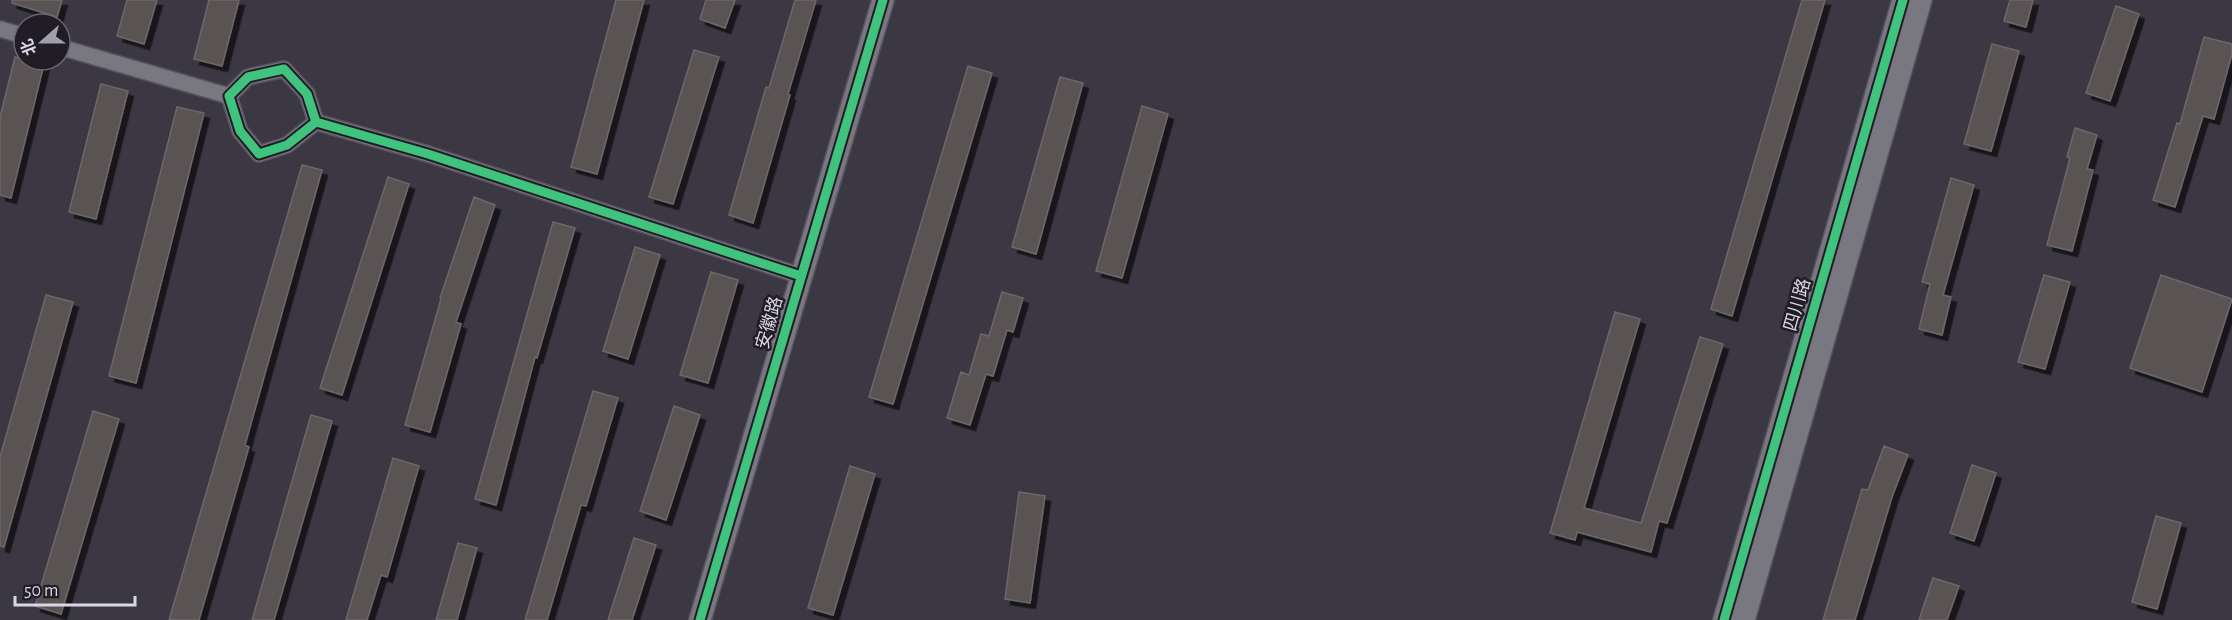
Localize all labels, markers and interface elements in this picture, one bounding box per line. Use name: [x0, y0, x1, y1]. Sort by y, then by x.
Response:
north arrow: [12, 12, 72, 72]
text: 北: [18, 37, 39, 58]
street label: 四川路: [1780, 276, 1814, 333]
street label: 安徽路: [752, 294, 786, 351]
scale bar: [15, 569, 135, 607]
text: 50 m: [24, 582, 58, 600]

